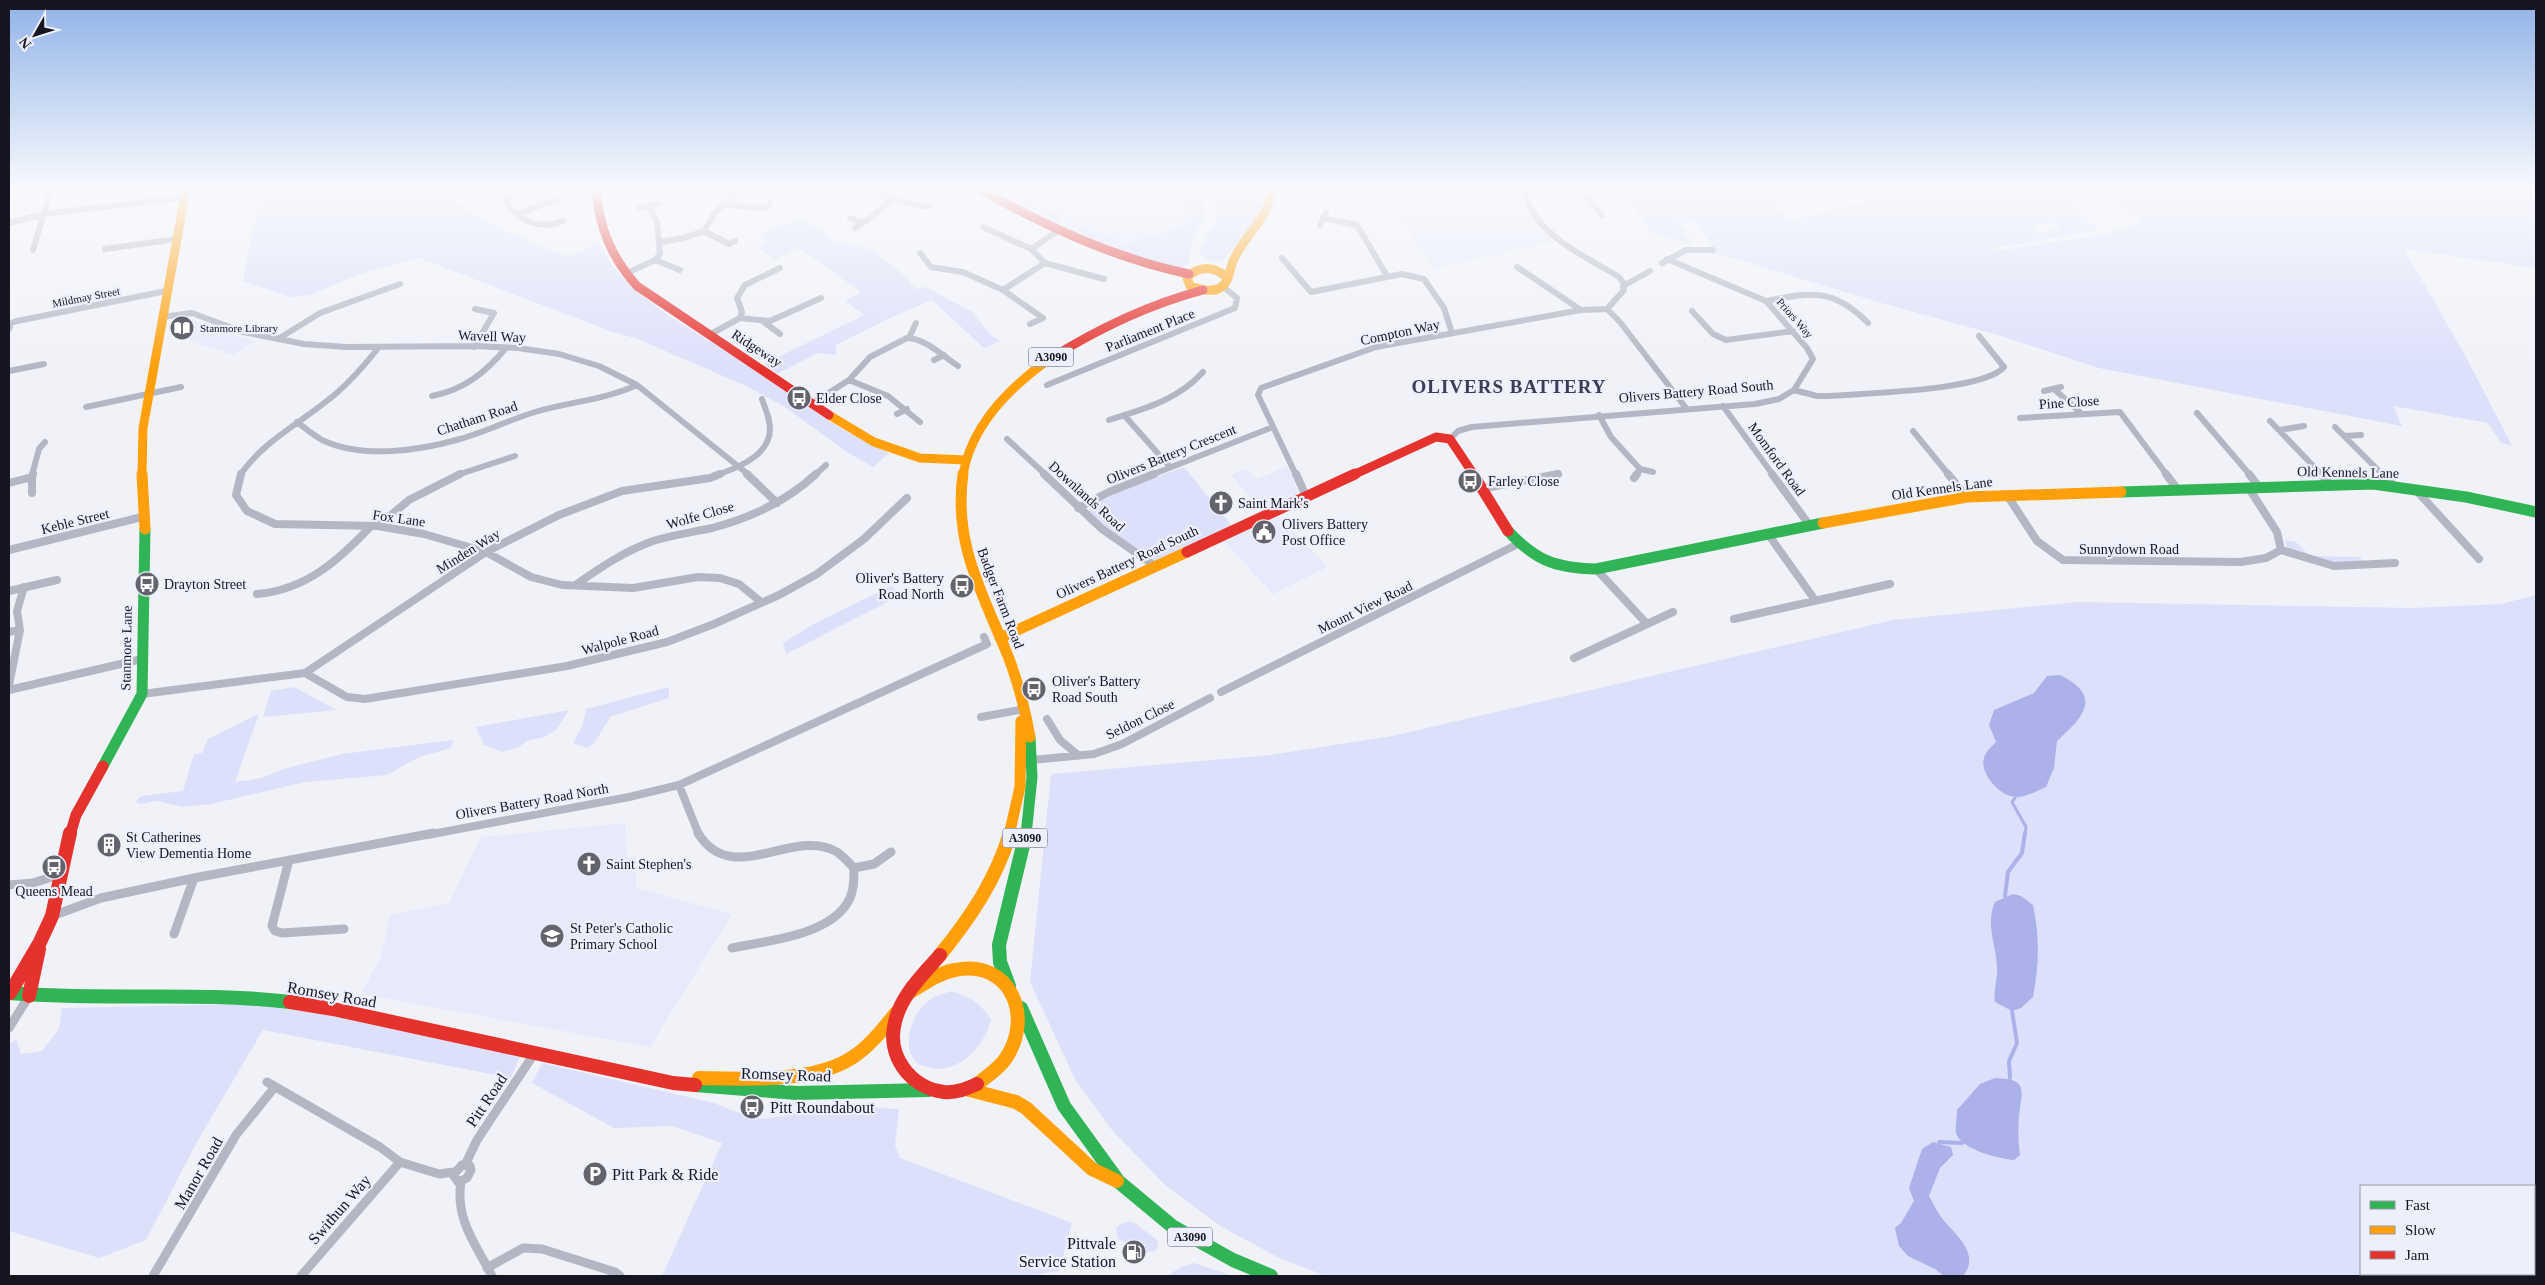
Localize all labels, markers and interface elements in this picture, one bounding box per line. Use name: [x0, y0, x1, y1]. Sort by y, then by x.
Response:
north arrow: [10, 10, 60, 60]
text: N: [16, 34, 34, 52]
street label: Mildmay Street: [51, 285, 121, 309]
street label: Priors Way: [1774, 296, 1816, 341]
street label: Parliament Place: [1104, 306, 1197, 355]
library icon: Stanmore Library: [169, 315, 195, 341]
street label: Compton Way: [1359, 317, 1441, 348]
place label: Stanmore Library: [200, 322, 278, 334]
street label: Ridgeway: [729, 327, 785, 370]
street label: Wavell Way: [458, 328, 526, 345]
road number: A3090: [1028, 348, 1074, 367]
district label: OLIVERS BATTERY: [1411, 376, 1607, 397]
street label: Olivers Battery Road South: [1618, 377, 1774, 406]
bus stop icon: Elder Close: [786, 385, 812, 411]
place label: Elder Close: [816, 391, 882, 406]
street label: Pine Close: [2038, 393, 2100, 412]
street label: Chatham Road: [435, 398, 519, 439]
street label: Momford Road: [1745, 420, 1808, 499]
street label: Olivers Battery Crescent: [1104, 422, 1238, 487]
street label: Downlands Road: [1046, 458, 1128, 534]
street label: Old Kennels Lane: [2297, 464, 2399, 481]
bus stop icon: Farley Close: [1457, 468, 1483, 494]
place label: Farley Close: [1488, 474, 1559, 489]
street label: Old Kennels Lane: [1891, 474, 1994, 503]
church icon: Saint Mark's: [1208, 490, 1234, 516]
place label: Saint Mark's: [1238, 496, 1309, 511]
street label: Wolfe Close: [665, 499, 735, 532]
street label: Keble Street: [40, 506, 111, 537]
street label: Fox Lane: [372, 507, 426, 530]
place label: Olivers Battery Post Office: [1282, 517, 1368, 548]
public building icon: Olivers Battery Post Office: [1251, 519, 1277, 545]
street label: Olivers Battery Road South: [1054, 523, 1201, 602]
street label: Minden Way: [434, 526, 503, 577]
street label: Sunnydown Road: [2079, 542, 2179, 557]
street label: Badger Farm Road: [974, 546, 1027, 651]
bus stop icon: Drayton Street: [134, 571, 160, 597]
place label: Oliver's Battery Road North: [856, 571, 944, 602]
bus stop icon: Oliver's Battery Road North: [949, 573, 975, 599]
place label: Drayton Street: [164, 577, 246, 592]
street label: Mount View Road: [1316, 578, 1415, 637]
street label: Stanmore Lane: [118, 605, 135, 691]
street label: Walpole Road: [580, 623, 660, 658]
place label: Oliver's Battery Road South: [1052, 674, 1140, 705]
bus stop icon: Oliver's Battery Road South: [1021, 676, 1047, 702]
street label: Seldon Close: [1104, 696, 1177, 742]
street label: Olivers Battery Road North: [454, 781, 610, 822]
road number: A3090: [1002, 828, 1048, 848]
place label: St Catherines View Dementia Home: [126, 830, 251, 861]
building icon: St Catherines View Dementia Home: [96, 832, 122, 858]
church icon: Saint Stephen's: [576, 851, 602, 877]
bus stop icon: Queens Mead: [41, 854, 67, 880]
place label: Saint Stephen's: [606, 857, 691, 872]
place label: Queens Mead: [15, 884, 93, 899]
place label: St Peter's Catholic Primary School: [570, 921, 673, 952]
school or university icon: St Peter's Catholic Primary School: [539, 923, 565, 949]
street label: Romsey Road: [286, 978, 378, 1012]
street label: Romsey Road: [741, 1064, 831, 1086]
street label: Pitt Road: [463, 1071, 510, 1130]
bus stop icon: Pitt Roundabout: [739, 1094, 765, 1120]
place label: Pitt Roundabout: [770, 1099, 875, 1116]
street label: Manor Road: [171, 1134, 226, 1212]
parking icon: Pitt Park & Ride: [582, 1161, 608, 1187]
place label: Pitt Park & Ride: [612, 1166, 718, 1183]
street label: Swithun Way: [305, 1171, 375, 1248]
legend: [2360, 1185, 2535, 1275]
text: Fast: [2405, 1197, 2431, 1213]
text: Slow: [2405, 1222, 2436, 1238]
road number: A3090: [1168, 1228, 1212, 1246]
place label: Pittvale Service Station: [1019, 1235, 1116, 1270]
fuel station icon: Pittvale Service Station: [1121, 1239, 1147, 1265]
text: Jam: [2405, 1247, 2429, 1263]

